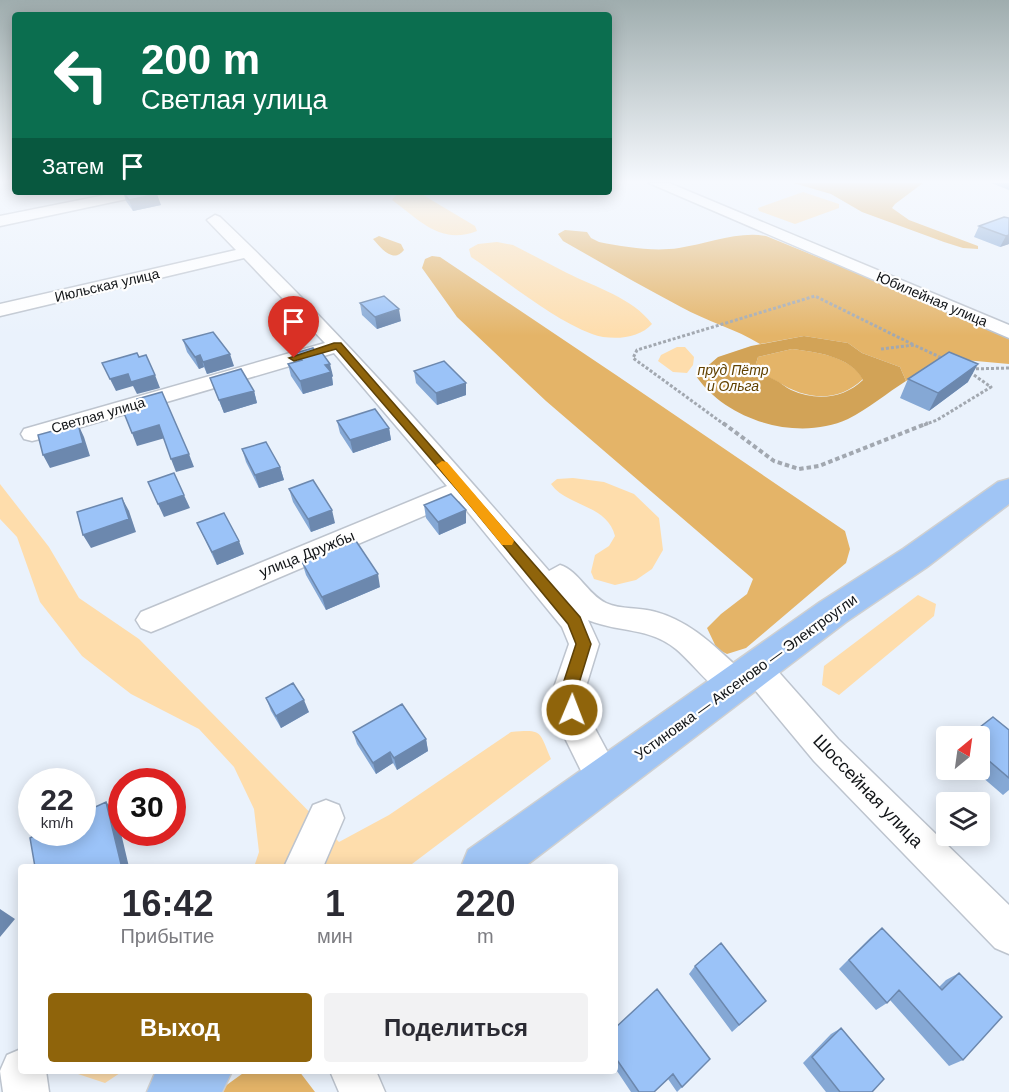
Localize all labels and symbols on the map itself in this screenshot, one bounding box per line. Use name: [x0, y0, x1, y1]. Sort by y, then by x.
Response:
street label: Июльская улица: [53, 265, 161, 305]
street label: Юбилейная улица: [874, 268, 990, 330]
pin: [268, 296, 319, 358]
water label: пруд Пётр и Ольга: [698, 362, 769, 394]
street label: Светлая улица: [49, 394, 147, 436]
street label: улица Дружбы: [257, 527, 357, 580]
street label: Устиновка — Аксеново — Электроугли: [631, 590, 860, 763]
position arrow: [540, 678, 604, 742]
north arrow: [936, 726, 990, 780]
street label: Шоссейная улица: [809, 731, 928, 852]
speed limit sign: 30: [108, 768, 186, 846]

